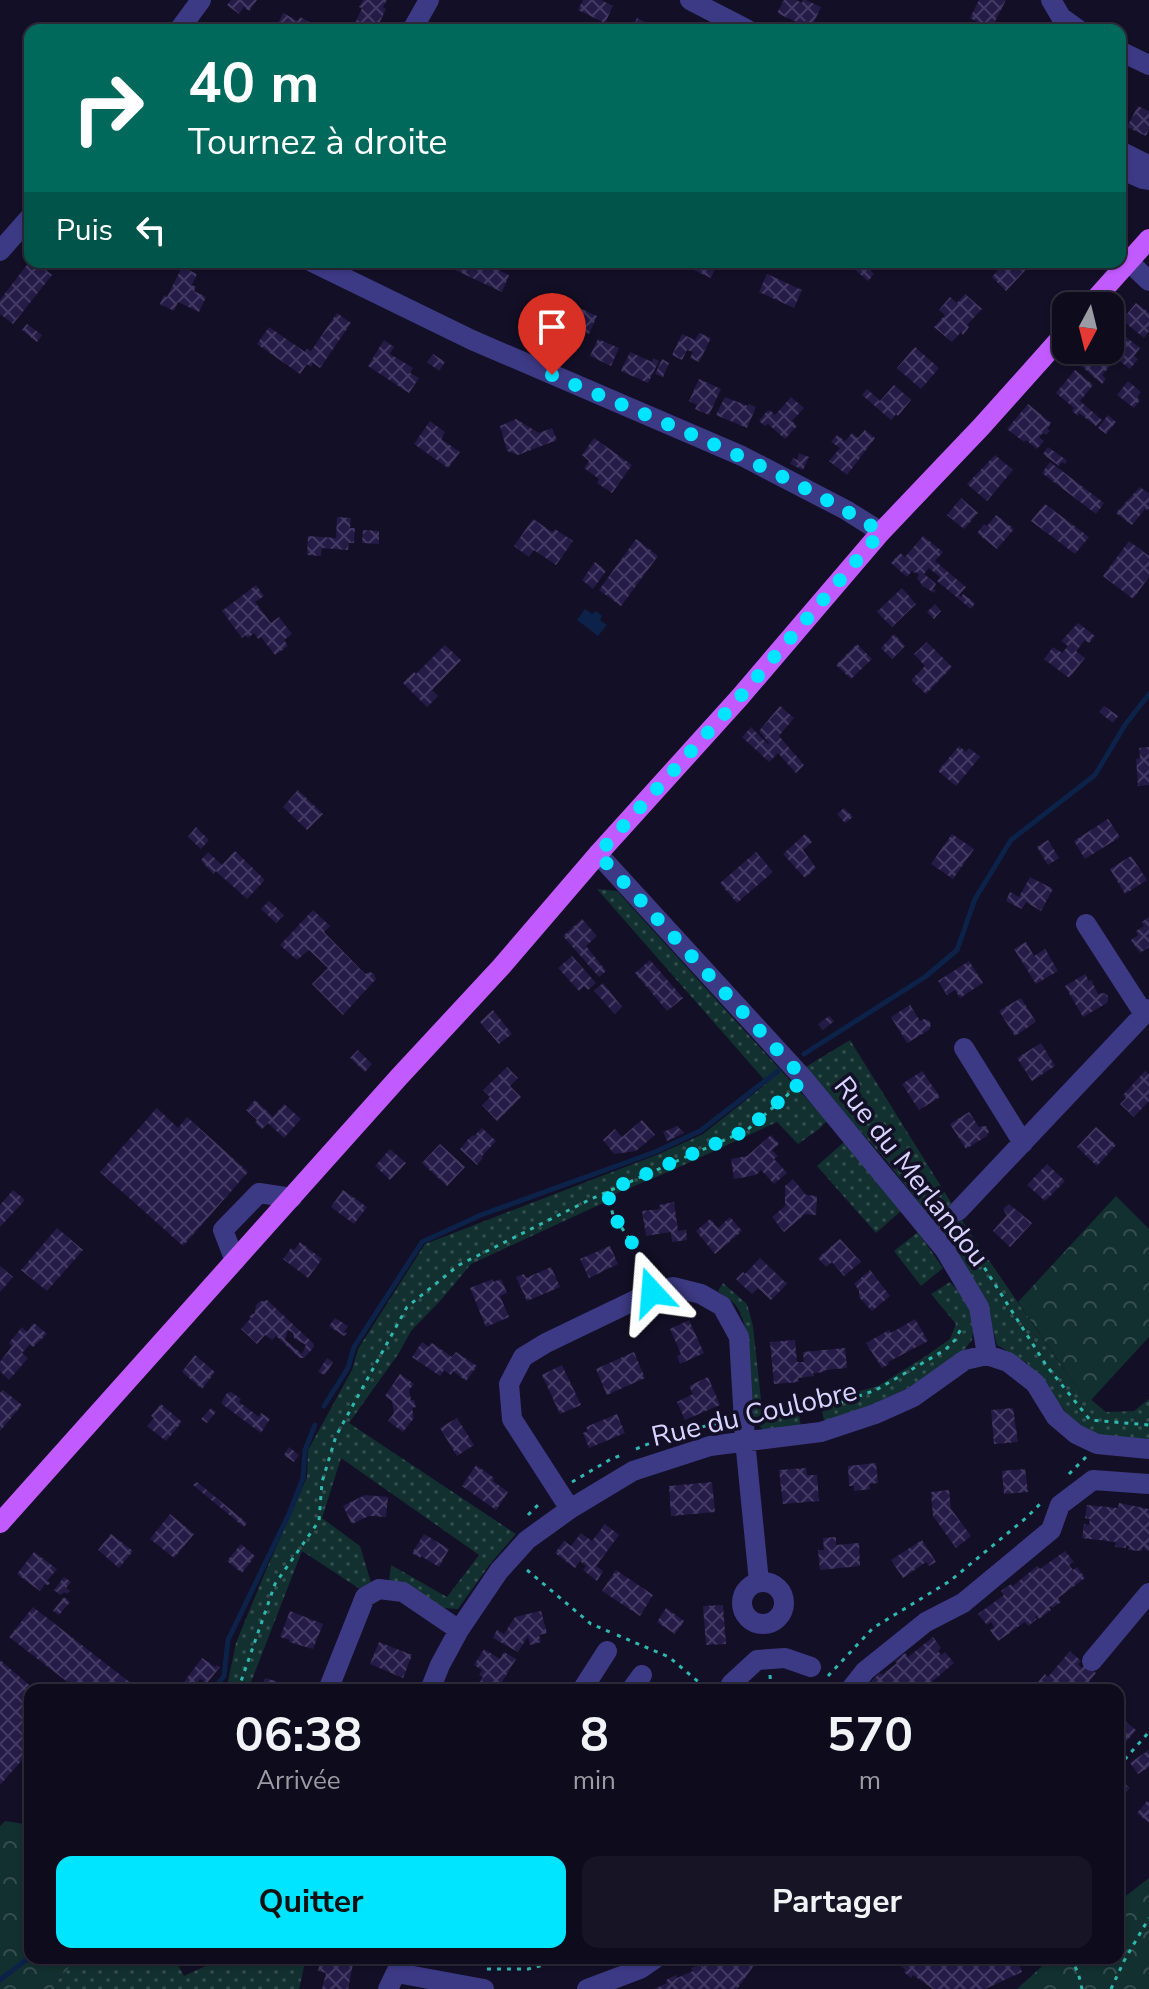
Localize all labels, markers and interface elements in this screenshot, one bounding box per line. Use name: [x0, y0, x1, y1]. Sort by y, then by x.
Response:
text: 40 m: [188, 45, 319, 122]
icon: right: [56, 56, 160, 160]
text: Tournez à droite: [188, 118, 447, 167]
icon: left: [129, 208, 173, 252]
text: Puis: [56, 210, 113, 251]
north arrow: [1052, 292, 1124, 364]
map controls: [1052, 292, 1124, 364]
pin: [518, 293, 586, 375]
icon: arrive: [530, 305, 574, 349]
street label: Rue du Merlandou: [825, 1069, 997, 1274]
position arrow: [610, 1250, 694, 1334]
street label: Rue du Coulobre: [648, 1372, 861, 1456]
text: 06:38: [235, 1702, 362, 1768]
text: 8: [580, 1702, 609, 1768]
text: 570: [827, 1702, 913, 1768]
text: Arrivée: [256, 1763, 341, 1798]
text: min: [573, 1763, 616, 1798]
text: m: [859, 1763, 881, 1798]
button: Quitter: [56, 1856, 566, 1948]
button: Partager: [582, 1856, 1092, 1948]

